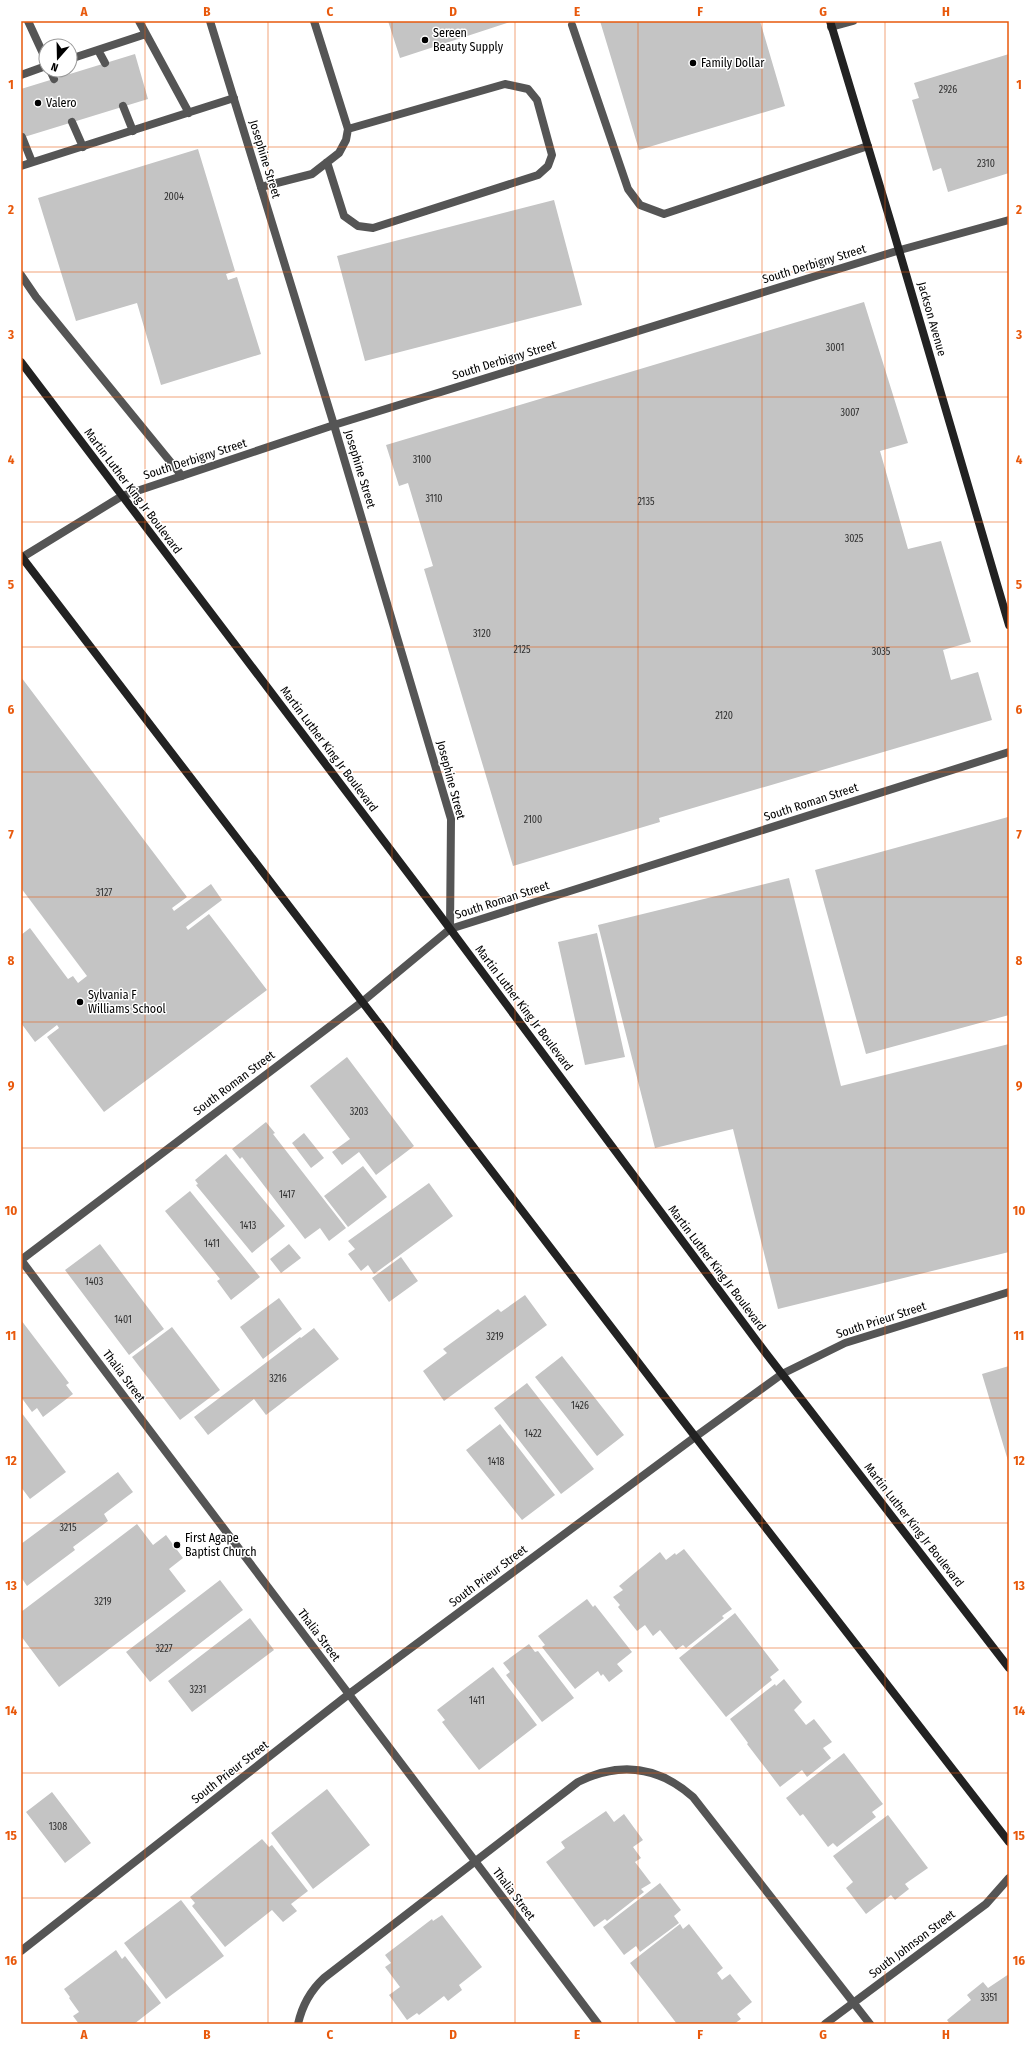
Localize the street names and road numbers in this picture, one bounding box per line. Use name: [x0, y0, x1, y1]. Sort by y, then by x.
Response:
street label: Josephine Street: [246, 118, 284, 200]
street label: South Derbigny Street: [760, 242, 868, 286]
street label: Jackson Avenue: [915, 280, 949, 358]
street label: South Derbigny Street: [450, 338, 558, 382]
street label: Martin Luther King Jr Boulevard: [81, 426, 185, 556]
street label: Josephine Street: [341, 428, 379, 510]
street label: South Derbigny Street: [142, 436, 248, 482]
street label: Martin Luther King Jr Boulevard: [277, 684, 381, 814]
street label: Josephine Street: [434, 739, 468, 821]
street label: South Roman Street: [762, 780, 860, 824]
street label: South Roman Street: [453, 878, 551, 922]
street label: Martin Luther King Jr Boulevard: [472, 943, 576, 1073]
street label: South Roman Street: [191, 1048, 277, 1118]
street label: Martin Luther King Jr Boulevard: [665, 1203, 769, 1333]
street label: South Prieur Street: [834, 1299, 928, 1341]
street label: Thalia Street: [100, 1347, 148, 1405]
street label: Martin Luther King Jr Boulevard: [861, 1460, 967, 1590]
street label: South Prieur Street: [446, 1542, 530, 1610]
street label: Thalia Street: [295, 1606, 343, 1664]
street label: South Prieur Street: [189, 1738, 271, 1806]
street label: Thalia Street: [490, 1865, 538, 1923]
street label: South Johnson Street: [866, 1907, 958, 1981]

